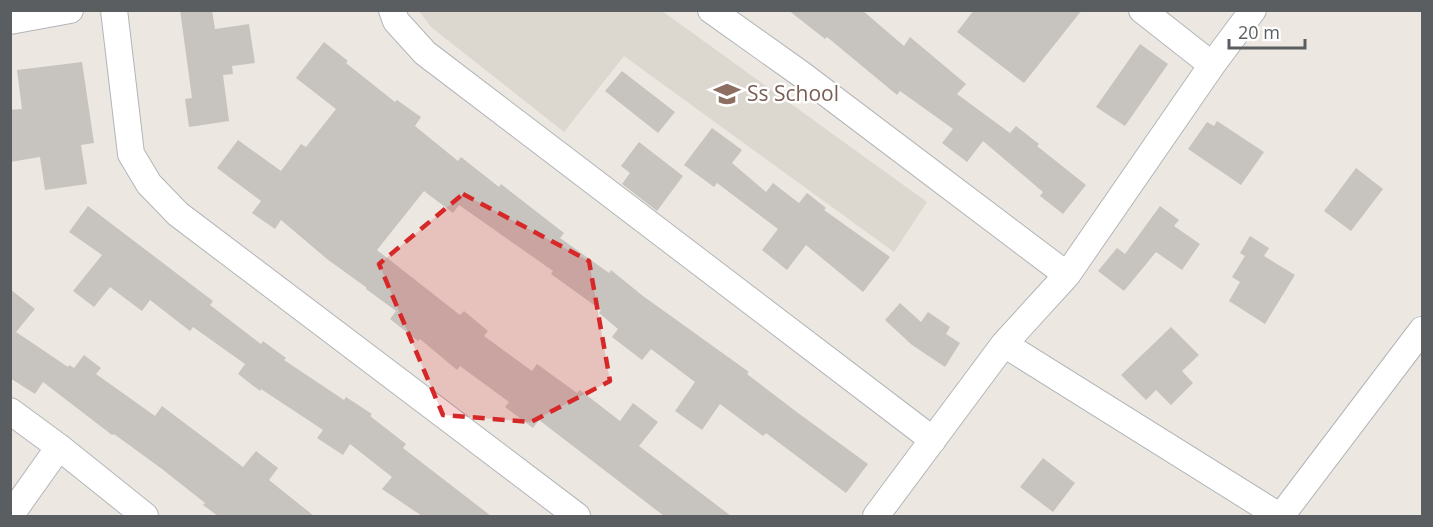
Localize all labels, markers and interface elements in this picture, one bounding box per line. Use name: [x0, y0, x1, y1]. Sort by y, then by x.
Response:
scale bar: [1229, 12, 1306, 50]
text: 20 m: [1238, 20, 1280, 44]
school or university icon: Ss School: [712, 79, 742, 109]
place label: Ss School: [747, 79, 839, 107]

